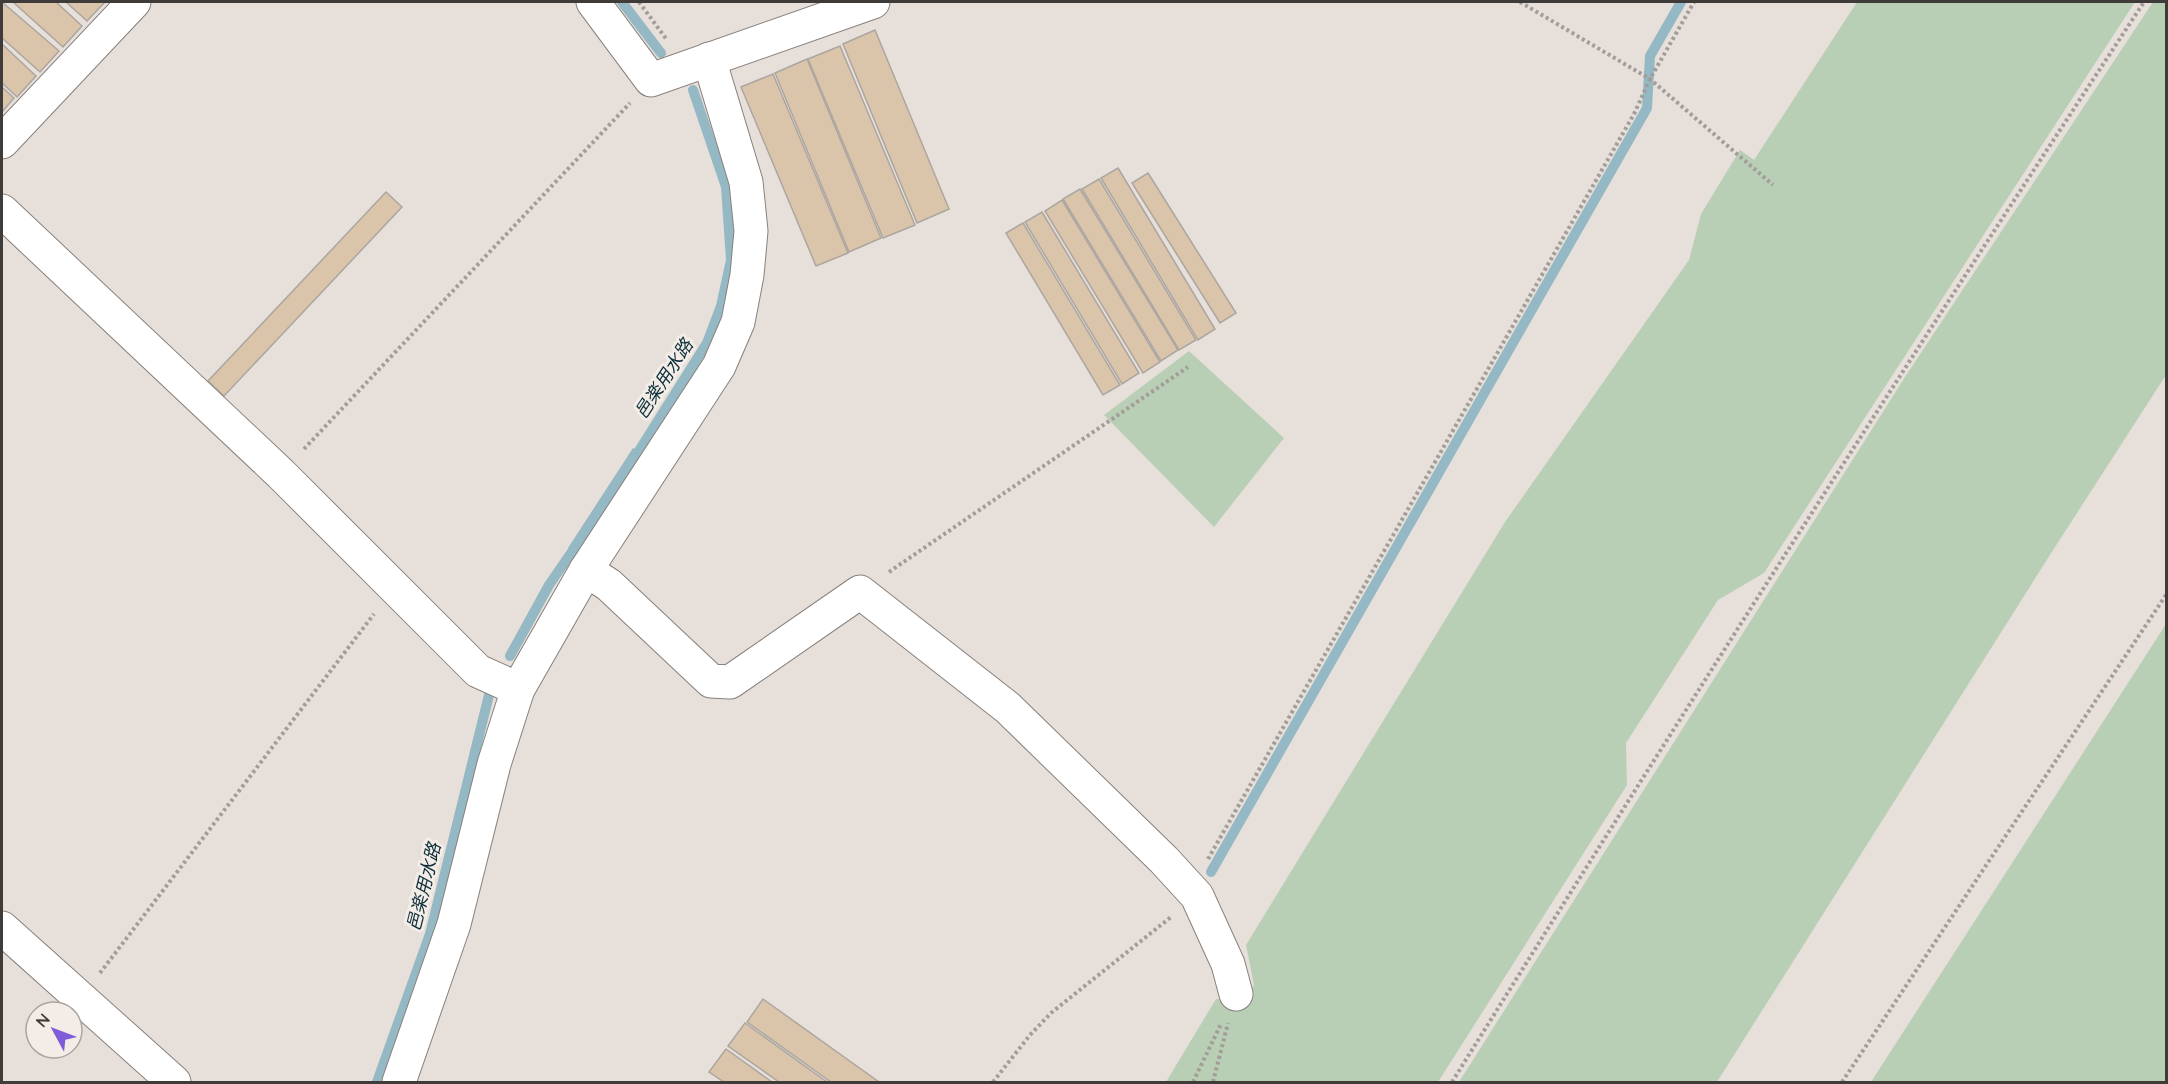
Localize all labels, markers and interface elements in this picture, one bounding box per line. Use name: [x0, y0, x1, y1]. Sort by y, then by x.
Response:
water label: 邑楽用水路: [629, 333, 699, 423]
water label: 邑楽用水路: [401, 838, 446, 933]
north arrow: [24, 1000, 84, 1060]
text: N: [31, 1009, 54, 1031]

